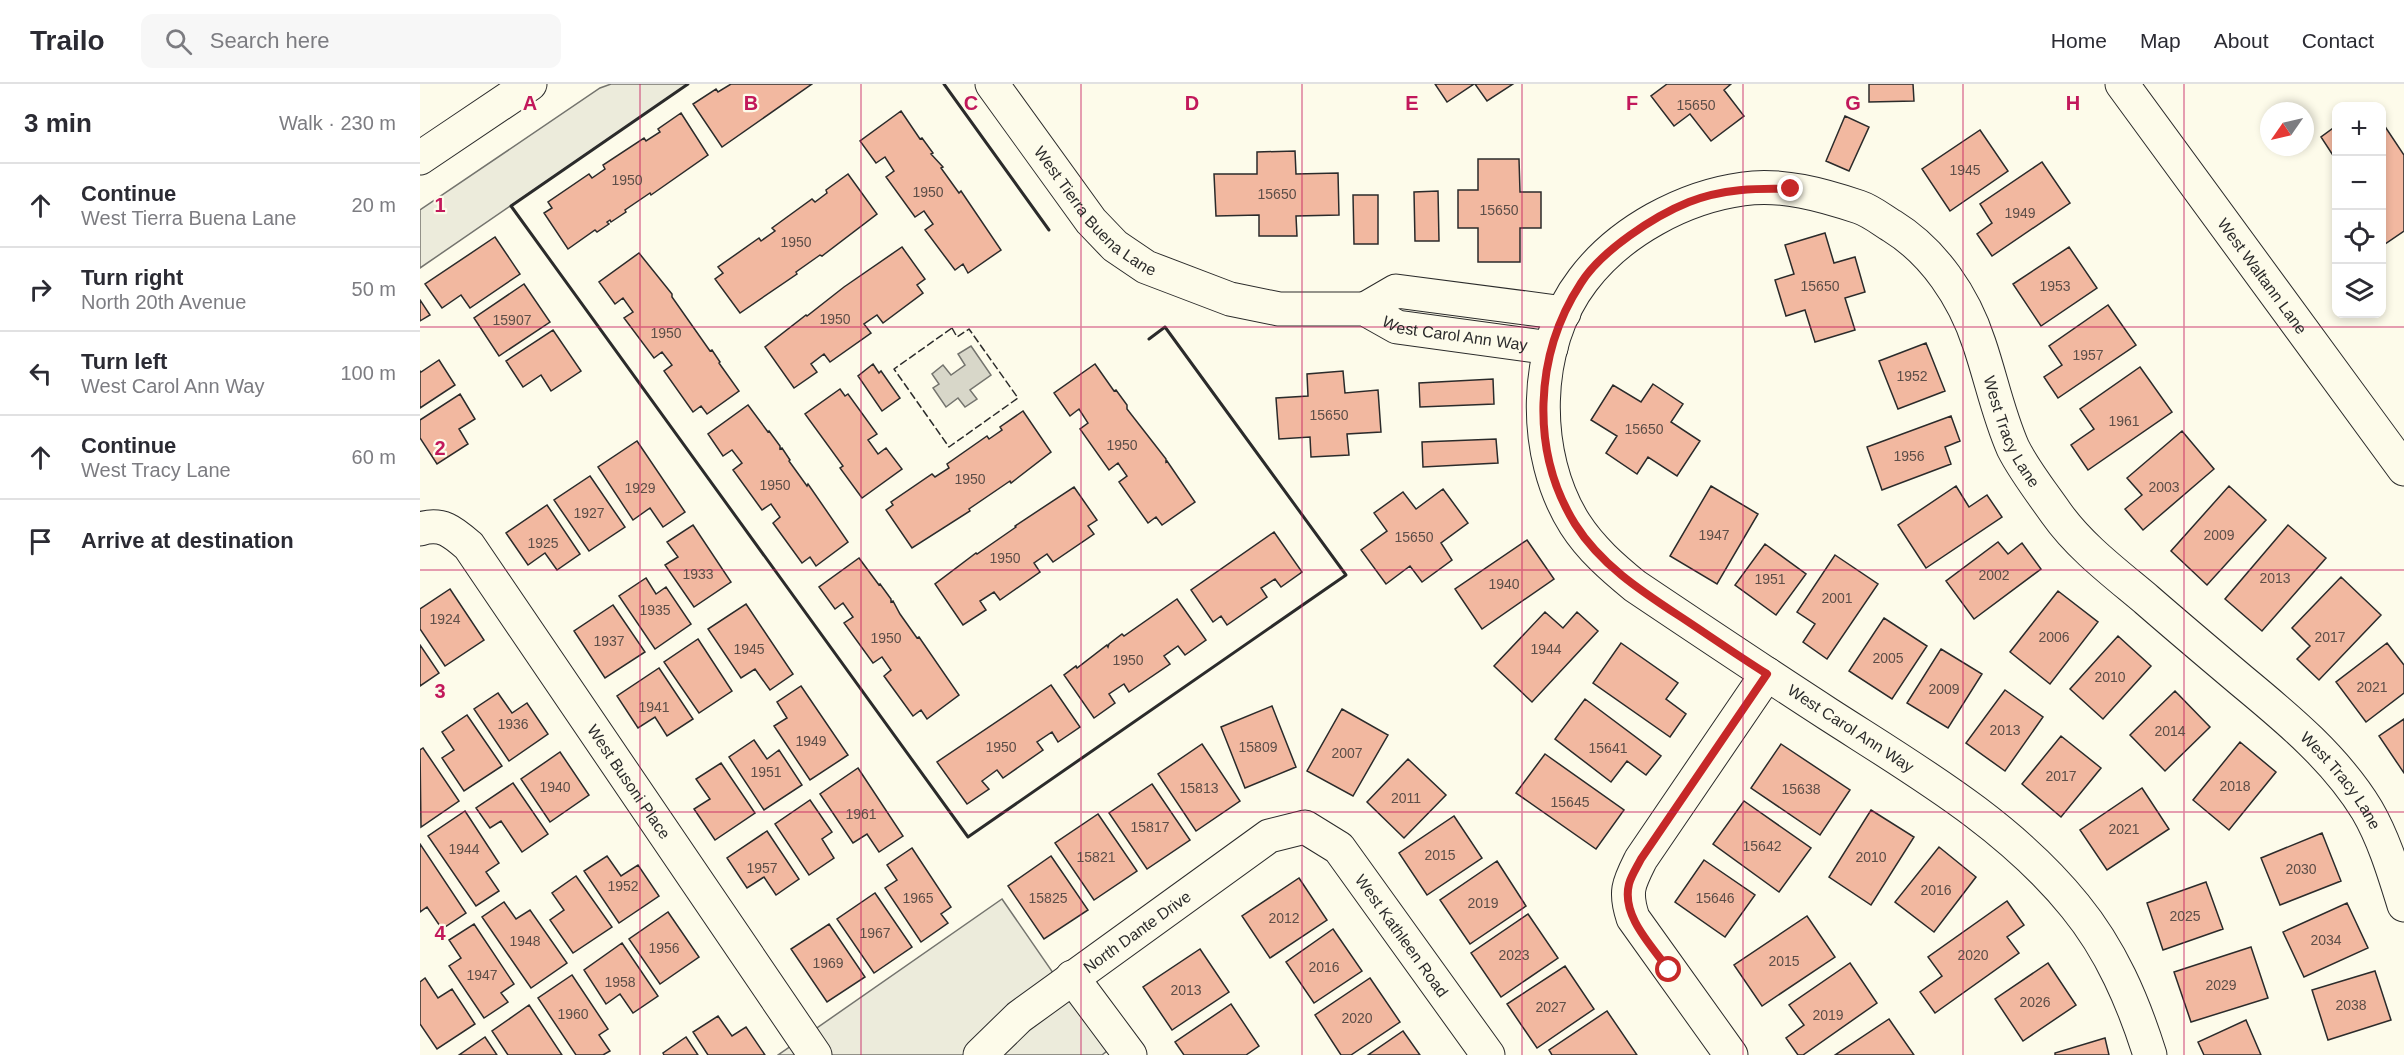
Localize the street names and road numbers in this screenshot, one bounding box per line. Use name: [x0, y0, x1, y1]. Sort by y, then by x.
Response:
street label: West Tierra Buena Lane: [1031, 143, 1158, 279]
street label: West Waltann Lane: [2214, 215, 2310, 337]
street label: West Carol Ann Way: [1379, 313, 1529, 354]
street label: West Tracy Lane: [1981, 374, 2043, 491]
street label: West Carol Ann Way: [1785, 681, 1917, 776]
street label: West Busoni Place: [584, 722, 674, 842]
street label: West Tracy Lane: [2297, 728, 2384, 832]
street label: West Kathleen Road: [1352, 871, 1451, 1000]
street label: North Dante Drive: [1080, 888, 1194, 977]

